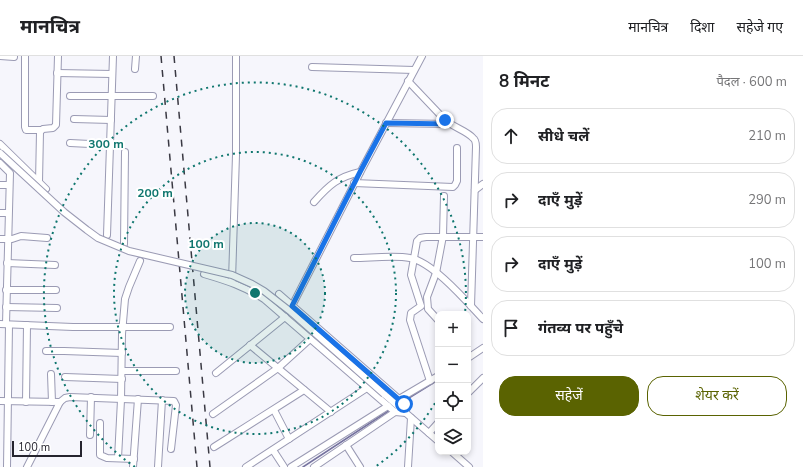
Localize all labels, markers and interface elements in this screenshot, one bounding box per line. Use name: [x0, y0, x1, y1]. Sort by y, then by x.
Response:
text: मानचित्र: [20, 14, 80, 40]
text: मानचित्र: [628, 18, 668, 37]
text: दिशा: [690, 18, 714, 37]
text: सहेजे गए: [736, 18, 783, 37]
text: 8 मिनट: [499, 70, 549, 93]
text: पैदल · 600 m: [716, 73, 787, 91]
route end: [436, 111, 454, 129]
icon: ahead: [500, 125, 522, 147]
text: सीधे चलें: [538, 126, 589, 146]
text: 210 m: [748, 127, 786, 145]
text: 300 m: [88, 136, 124, 152]
text: 200 m: [137, 185, 173, 201]
icon: right: [500, 189, 522, 211]
text: दाएँ मुड़ें: [538, 190, 582, 210]
text: 290 m: [748, 191, 786, 209]
text: 100 m: [188, 236, 224, 252]
icon: right: [500, 253, 522, 275]
text: दाएँ मुड़ें: [538, 254, 582, 274]
text: 100 m: [748, 255, 786, 273]
centre of rings: [248, 286, 262, 300]
map controls: [435, 311, 471, 455]
button: +: [435, 311, 471, 347]
icon: arrive: [500, 317, 522, 339]
text: गंतव्य पर पहुँचे: [538, 318, 623, 338]
button: −: [435, 347, 471, 383]
button: सहेजें: [499, 376, 639, 416]
button: शेयर करें: [647, 376, 787, 416]
button: locate: [435, 383, 471, 419]
route start: [395, 395, 413, 413]
button: layers: [435, 419, 471, 455]
scale bar: [12, 439, 82, 458]
text: 100 m: [18, 440, 50, 455]

